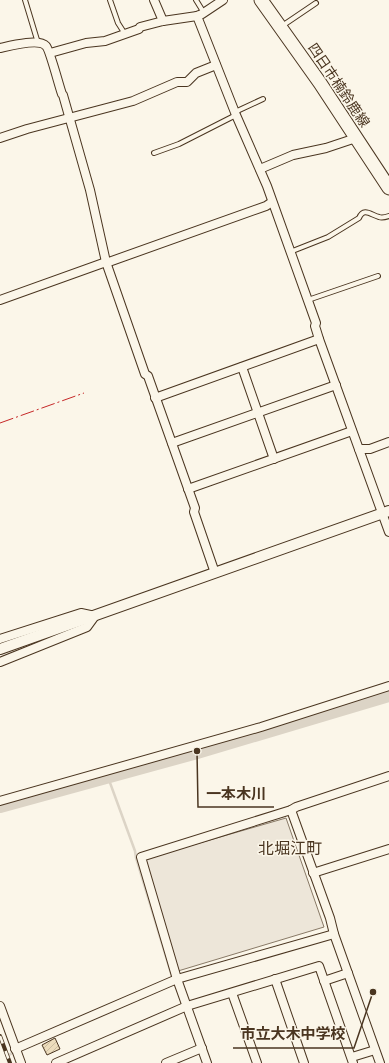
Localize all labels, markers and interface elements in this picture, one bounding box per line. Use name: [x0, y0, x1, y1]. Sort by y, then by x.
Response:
street label: 四日市楠鈴鹿線: [304, 39, 374, 131]
callout: 一本木川: [198, 780, 274, 807]
text: 一本木川: [206, 784, 266, 803]
district label: 北堀江町: [258, 838, 322, 858]
callout: 市立大木中学校: [233, 1021, 354, 1048]
text: 市立大木中学校: [240, 1024, 346, 1043]

